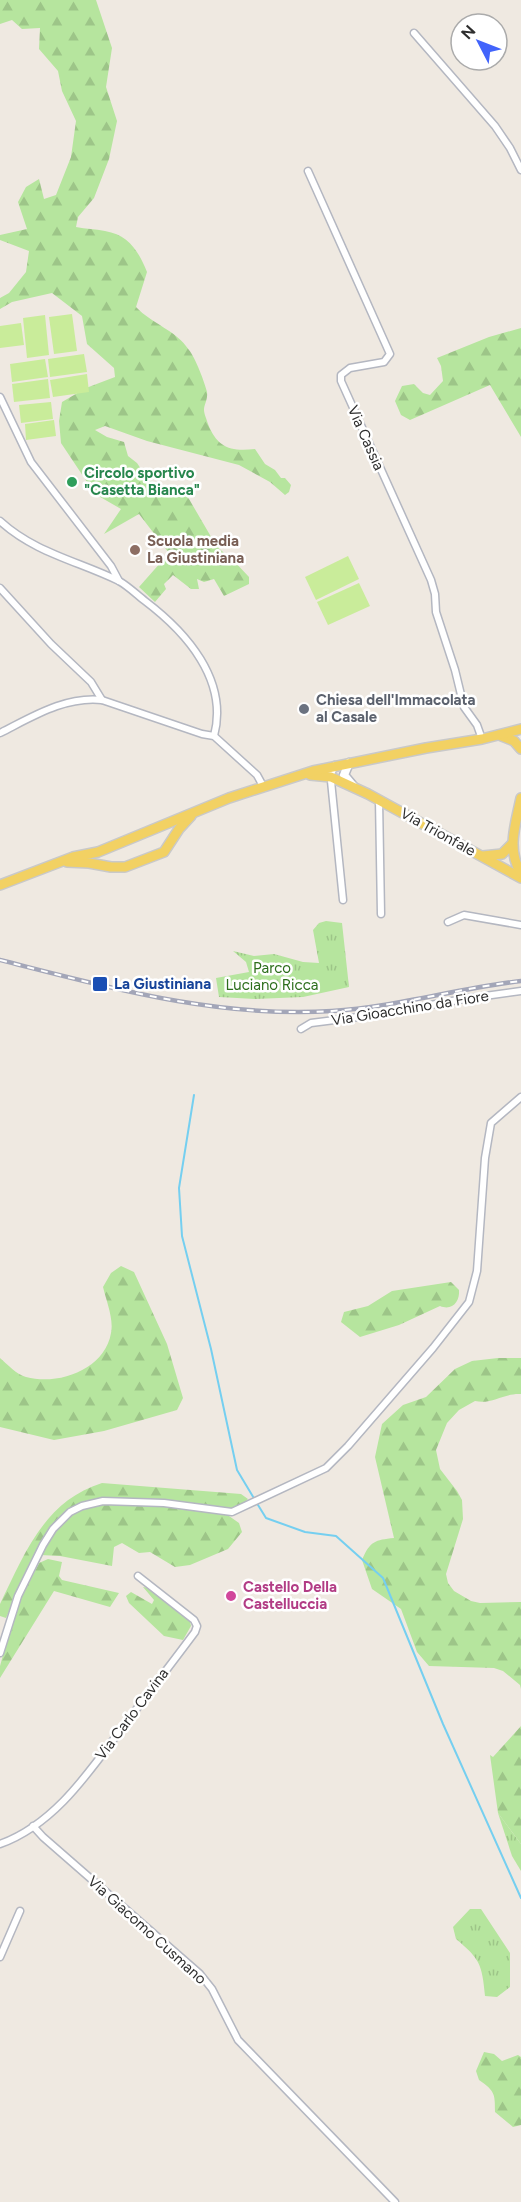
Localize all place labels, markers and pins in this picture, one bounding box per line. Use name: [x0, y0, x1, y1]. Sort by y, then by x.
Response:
place label: Circolo sportivo "Casetta Bianca": [84, 464, 200, 499]
marker: Circolo sportivo "Casetta Bianca": [65, 475, 79, 489]
place label: Scuola media La Giustiniana: [147, 532, 244, 567]
marker: Scuola media La Giustiniana: [128, 543, 142, 557]
place label: Chiesa dell'Immacolata al Casale: [316, 691, 475, 726]
marker: Chiesa dell'Immacolata al Casale: [297, 702, 311, 716]
marker: La Giustiniana: [91, 975, 109, 993]
place label: La Giustiniana: [114, 975, 211, 993]
place label: Castello Della Castelluccia: [243, 1578, 337, 1613]
marker: Castello Della Castelluccia: [224, 1589, 238, 1603]

